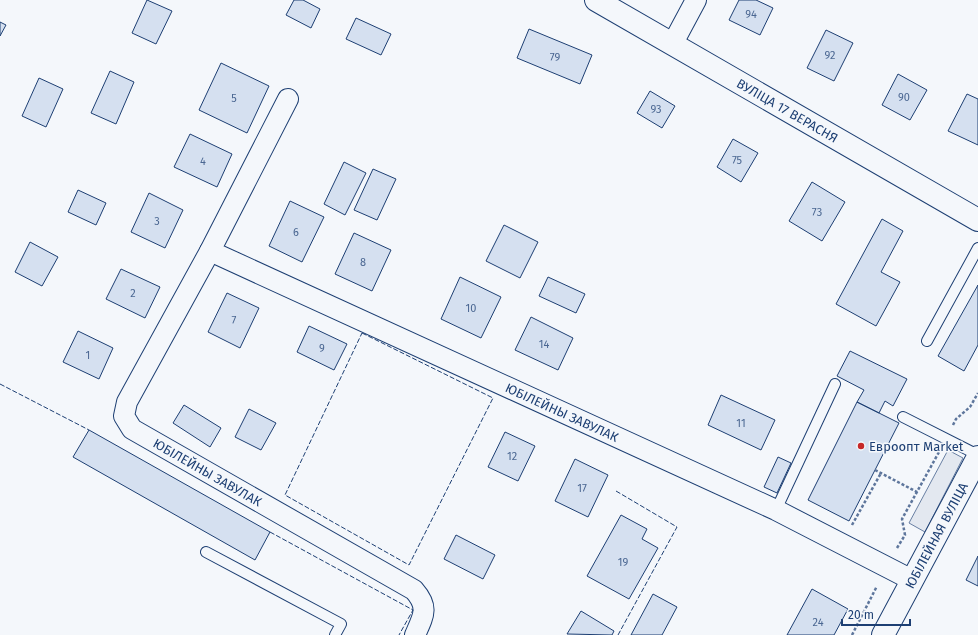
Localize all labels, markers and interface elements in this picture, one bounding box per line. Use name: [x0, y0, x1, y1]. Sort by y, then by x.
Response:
house number: 94: [745, 8, 757, 21]
house number: 92: [825, 49, 835, 62]
house number: 79: [550, 51, 560, 64]
street label: ВУЛІЦА 17 ВЕРАСНЯ: [734, 75, 841, 145]
house number: 90: [898, 91, 910, 104]
house number: 5: [231, 92, 237, 105]
house number: 93: [650, 103, 662, 116]
house number: 75: [732, 154, 743, 167]
house number: 4: [200, 155, 206, 168]
house number: 73: [812, 206, 822, 219]
house number: 3: [154, 215, 160, 228]
house number: 6: [293, 226, 299, 239]
house number: 8: [360, 256, 366, 269]
house number: 2: [130, 287, 136, 300]
house number: 10: [466, 302, 476, 315]
house number: 7: [232, 314, 237, 327]
house number: 14: [539, 338, 549, 351]
house number: 9: [319, 342, 325, 355]
house number: 1: [86, 349, 90, 362]
street label: ЮБІЛЕЙНЫ ЗАВУЛАК: [503, 380, 621, 445]
house number: 11: [736, 417, 746, 430]
street label: ЮБІЛЕЙНЫ ЗАВУЛАК: [151, 435, 265, 509]
place label: Евроопт Market: [869, 439, 964, 454]
marker: Евроопт Market: [856, 441, 866, 451]
house number: 12: [507, 450, 517, 463]
street label: ЮБІЛЕЙНАЯ ВУЛІЦА: [902, 479, 971, 591]
house number: 17: [577, 482, 587, 495]
house number: 19: [618, 556, 628, 569]
scale bar: [842, 601, 910, 627]
text: 20 m: [848, 608, 874, 622]
house number: 24: [813, 616, 824, 629]

